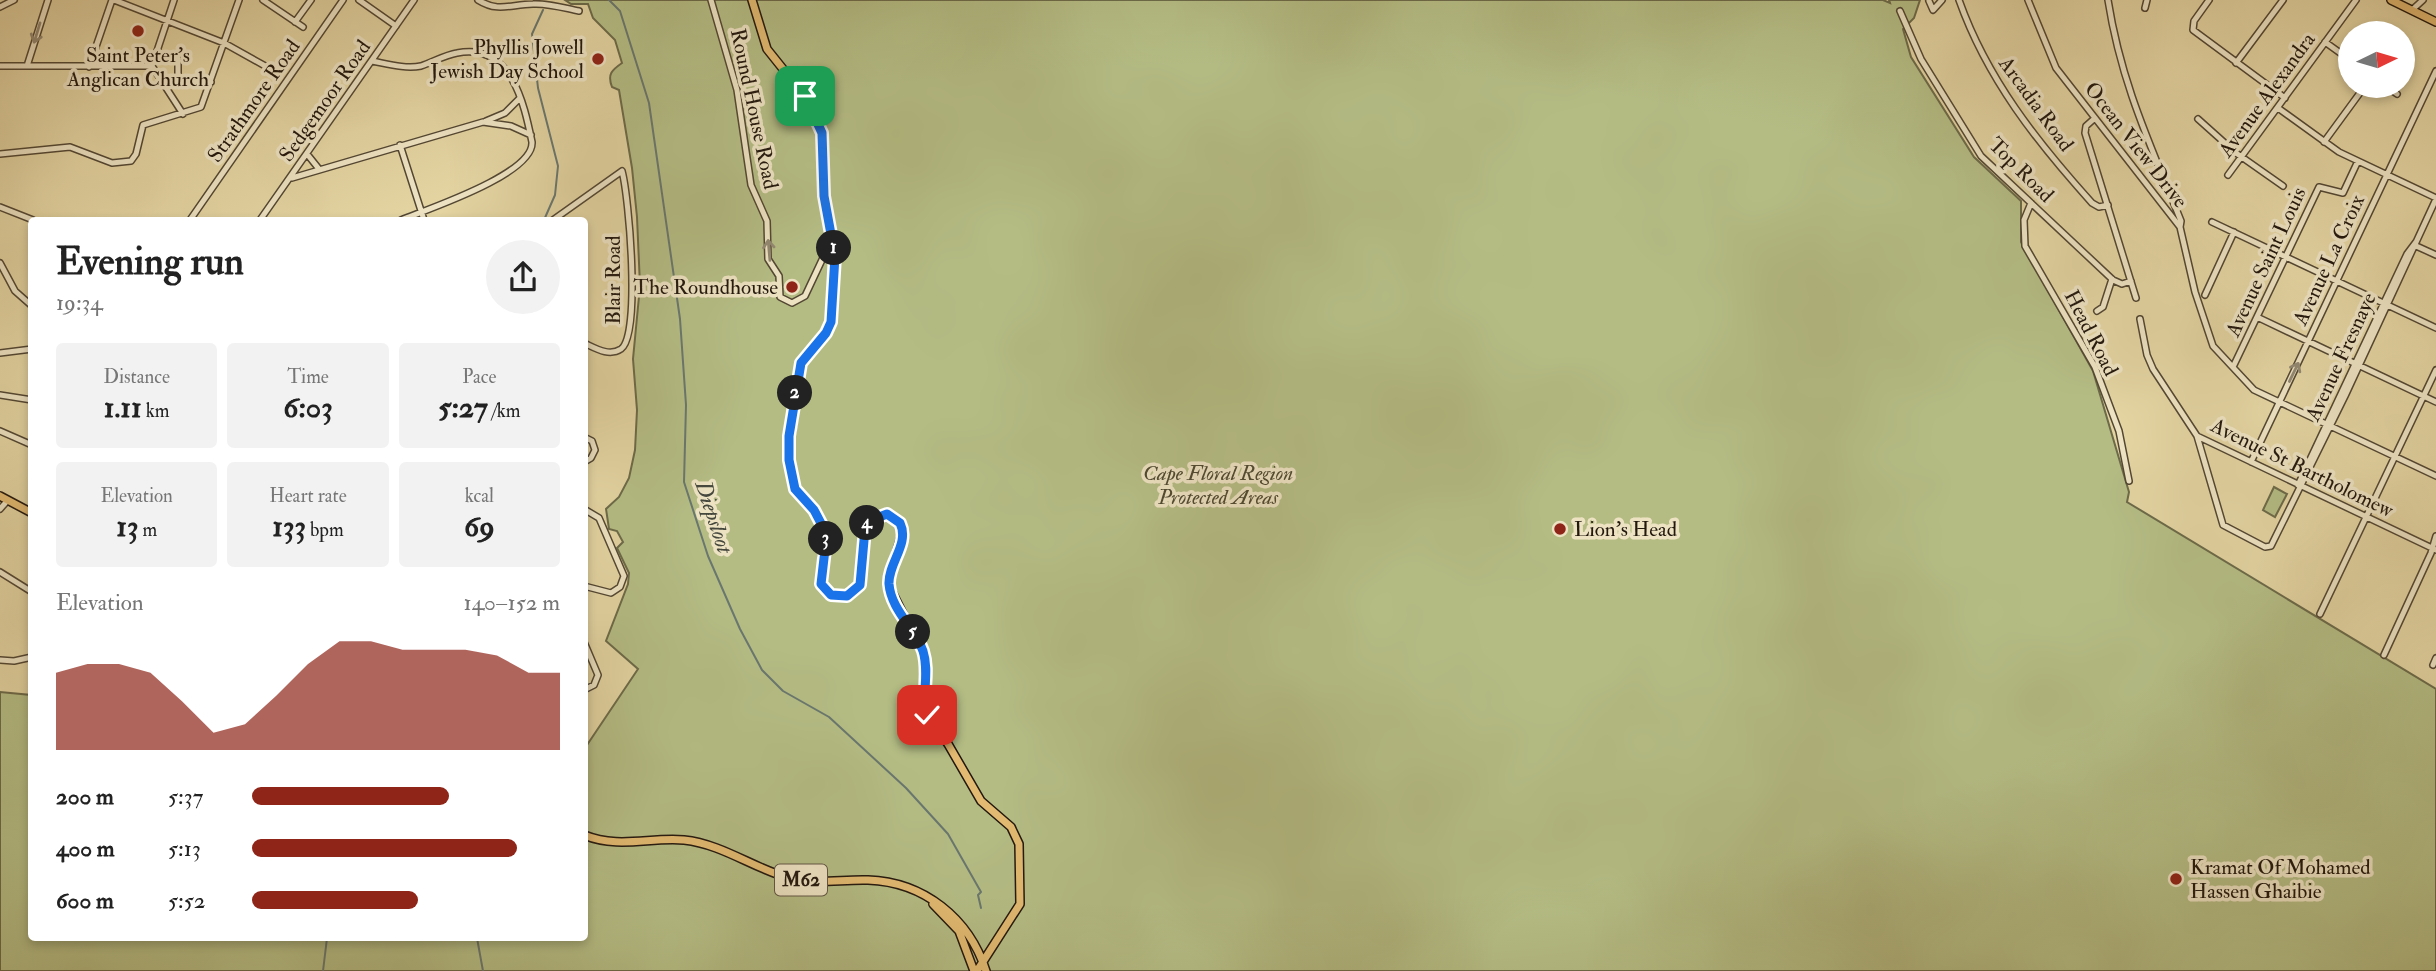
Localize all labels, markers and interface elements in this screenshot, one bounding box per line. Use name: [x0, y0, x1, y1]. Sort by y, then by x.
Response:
north arrow: [2338, 21, 2415, 98]
map controls: [2338, 21, 2415, 98]
one-way arrow: [30, 22, 43, 44]
marker: Saint Peter's Anglican Church: [130, 23, 146, 39]
street label: Round House Road: [724, 26, 784, 192]
street label: Avenue Alexandra: [2212, 27, 2322, 164]
street label: Strathmore Road: [202, 34, 307, 168]
street label: Sedgemoor Road: [273, 34, 377, 167]
place label: Phyllis Jowell Jewish Day School: [429, 34, 585, 85]
place label: Saint Peter's Anglican Church: [66, 42, 209, 93]
street label: Arcadia Road: [1992, 50, 2080, 157]
marker: Phyllis Jowell Jewish Day School: [590, 51, 606, 67]
pin: [775, 66, 835, 126]
icon: arrive: [786, 77, 824, 115]
street label: Ocean View Drive: [2078, 77, 2194, 214]
street label: Top Road: [1982, 131, 2060, 209]
street label: Avenue Saint Louis: [2219, 183, 2312, 342]
street label: Avenue La Croix: [2286, 190, 2371, 331]
pin: 1: [816, 230, 852, 266]
street label: Blair Road: [600, 235, 627, 325]
text: 1: [830, 235, 837, 259]
text: Evening run: [56, 238, 244, 286]
one-way arrow: [762, 239, 775, 262]
button: share: [486, 240, 560, 314]
place label: The Roundhouse: [633, 274, 778, 301]
marker: The Roundhouse: [784, 279, 800, 295]
street label: Head Road: [2058, 285, 2124, 381]
text: 19:34: [56, 288, 103, 317]
street label: Avenue Fresnaye: [2299, 288, 2383, 426]
one-way arrow: [2288, 362, 2301, 383]
text: Distance: [103, 365, 170, 389]
text: Time: [287, 365, 329, 389]
text: Pace: [462, 365, 496, 389]
pin: 2: [778, 376, 812, 410]
text: 2: [790, 380, 799, 404]
text: 1.11: [104, 389, 142, 426]
text: 6:03: [283, 389, 333, 426]
text: 5:27: [438, 389, 488, 426]
text: km: [142, 399, 170, 423]
text: /km: [488, 399, 520, 423]
street label: Avenue St Bartholomew: [2206, 412, 2399, 524]
park label: Cape Floral Region Protected Areas: [1143, 460, 1293, 511]
water label: Diepsloot: [688, 476, 740, 559]
text: Elevation: [100, 484, 173, 508]
text: Heart rate: [269, 484, 347, 508]
text: kcal: [465, 484, 494, 508]
pin: 4: [850, 505, 884, 540]
text: 13: [116, 508, 138, 545]
text: 133: [272, 508, 306, 545]
text: 69: [464, 508, 495, 545]
text: 4: [861, 510, 872, 534]
place label: Lion's Head: [1574, 516, 1678, 543]
text: m: [138, 518, 157, 542]
text: bpm: [306, 518, 344, 542]
marker: Lion's Head: [1552, 521, 1568, 537]
pin: 3: [808, 522, 844, 556]
text: 3: [822, 526, 829, 550]
text: Elevation: [56, 588, 144, 617]
text: 140–152 m: [463, 588, 560, 617]
pin: 5: [895, 614, 930, 650]
text: 5: [908, 619, 917, 643]
pin: [897, 685, 957, 745]
icon: check: [908, 696, 946, 734]
text: 200 m: [56, 782, 114, 811]
text: 5:37: [168, 782, 203, 811]
text: 400 m: [56, 834, 115, 863]
text: 5:13: [168, 834, 201, 863]
place label: Kramat Of Mohamed Hassen Ghaibie: [2190, 854, 2371, 905]
road number: M62: [775, 864, 827, 895]
marker: Kramat Of Mohamed Hassen Ghaibie: [2168, 871, 2184, 887]
text: 600 m: [56, 886, 114, 915]
text: 5:52: [168, 886, 205, 915]

